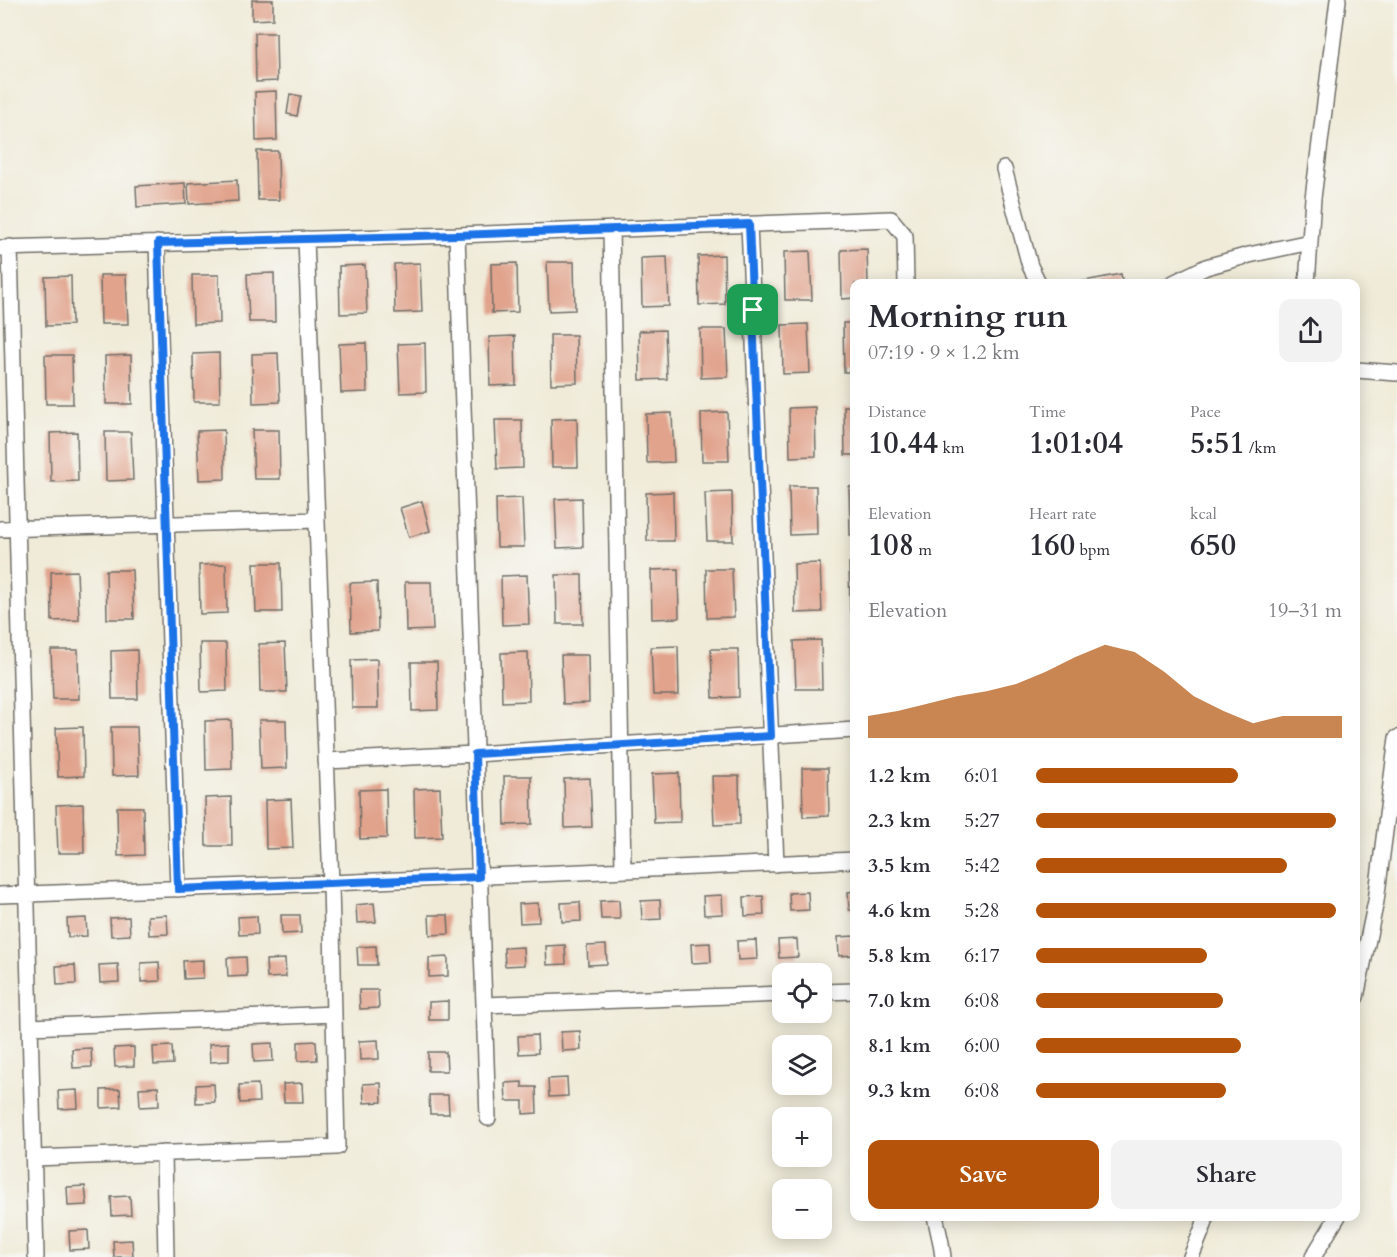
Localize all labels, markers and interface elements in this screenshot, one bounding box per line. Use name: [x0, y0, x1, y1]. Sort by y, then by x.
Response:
pin: [727, 284, 778, 335]
icon: arrive: [736, 293, 769, 326]
text: Morning run: [868, 294, 1068, 339]
button: share: [1279, 299, 1342, 362]
text: 07:19 · 9 × 1.2 km: [868, 339, 1020, 366]
text: Distance: [868, 401, 926, 423]
text: Time: [1029, 401, 1066, 423]
text: Pace: [1190, 401, 1221, 423]
text: 10.44: [868, 423, 938, 464]
text: 1:01:04: [1029, 423, 1123, 464]
text: 5:51: [1190, 423, 1245, 464]
text: km: [938, 437, 965, 459]
text: /km: [1245, 437, 1276, 459]
text: Elevation: [868, 503, 932, 525]
text: Heart rate: [1029, 503, 1097, 525]
text: kcal: [1190, 503, 1217, 525]
text: 108: [868, 525, 914, 566]
text: 160: [1029, 525, 1075, 566]
text: 650: [1190, 525, 1236, 566]
text: m: [914, 539, 932, 561]
text: bpm: [1075, 539, 1110, 561]
text: Elevation: [868, 597, 947, 624]
text: 19–31 m: [1268, 597, 1342, 624]
text: 1.2 km: [868, 762, 931, 789]
text: 6:01: [964, 762, 1000, 789]
text: 2.3 km: [868, 807, 931, 834]
text: 5:27: [964, 807, 1000, 834]
text: 3.5 km: [868, 852, 931, 879]
text: 5:42: [964, 852, 1000, 879]
text: 4.6 km: [868, 897, 931, 924]
text: 5:28: [964, 897, 1000, 924]
text: 5.8 km: [868, 942, 931, 969]
text: 6:17: [964, 942, 1000, 969]
map controls: [772, 963, 832, 1239]
button: locate: [772, 963, 832, 1023]
text: 7.0 km: [868, 987, 931, 1014]
text: 6:08: [964, 987, 1000, 1014]
text: 8.1 km: [868, 1032, 931, 1059]
text: 6:00: [964, 1032, 1000, 1059]
button: layers: [772, 1035, 832, 1095]
text: 9.3 km: [868, 1077, 931, 1104]
text: 6:08: [964, 1077, 1000, 1104]
button: +: [772, 1107, 832, 1167]
button: Save: [868, 1140, 1099, 1209]
button: Share: [1111, 1140, 1342, 1209]
button: −: [772, 1179, 832, 1239]

